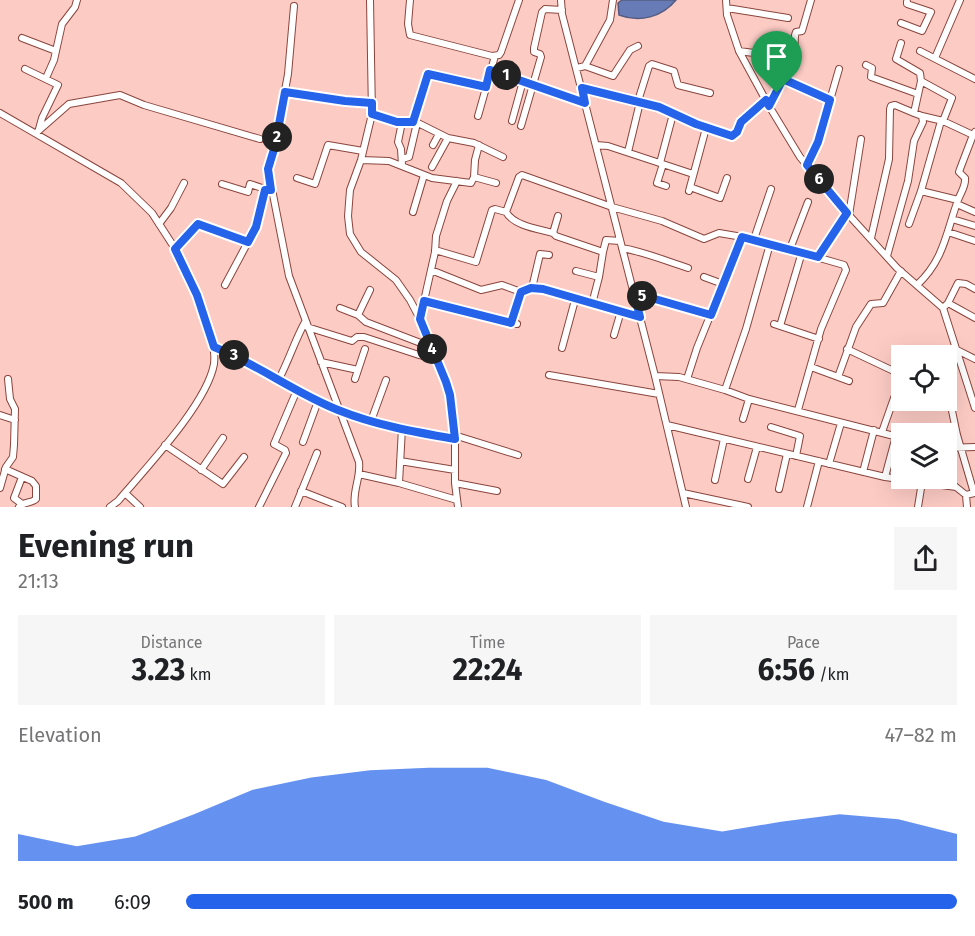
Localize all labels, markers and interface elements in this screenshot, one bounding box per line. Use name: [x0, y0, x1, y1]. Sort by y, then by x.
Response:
pin: [751, 31, 802, 93]
icon: arrive: [760, 40, 793, 73]
pin: 1: [491, 60, 521, 90]
text: 1: [502, 65, 510, 84]
pin: 2: [262, 122, 292, 152]
text: 2: [273, 127, 281, 146]
pin: 6: [804, 164, 834, 194]
text: 6: [814, 169, 824, 188]
pin: 5: [627, 281, 657, 311]
text: 5: [638, 286, 646, 305]
pin: 4: [417, 334, 447, 364]
text: 4: [427, 339, 437, 358]
pin: 3: [219, 340, 249, 370]
text: 3: [230, 345, 238, 364]
map controls: [891, 345, 957, 489]
button: locate: [891, 345, 957, 411]
button: layers: [891, 423, 957, 489]
text: Evening run: [18, 526, 194, 566]
button: share: [894, 527, 957, 590]
text: 21:13: [18, 569, 59, 593]
text: Distance: [140, 633, 203, 652]
text: Time: [470, 633, 505, 652]
text: Pace: [787, 633, 820, 652]
text: 3.23: [132, 652, 185, 688]
text: 22:24: [453, 652, 522, 688]
text: 6:56: [758, 652, 815, 688]
text: km: [185, 665, 211, 684]
text: /km: [815, 665, 849, 684]
text: Elevation: [18, 723, 102, 747]
text: 47–82 m: [884, 723, 957, 747]
text: 500 m: [18, 890, 74, 914]
text: 6:09: [114, 890, 151, 914]

